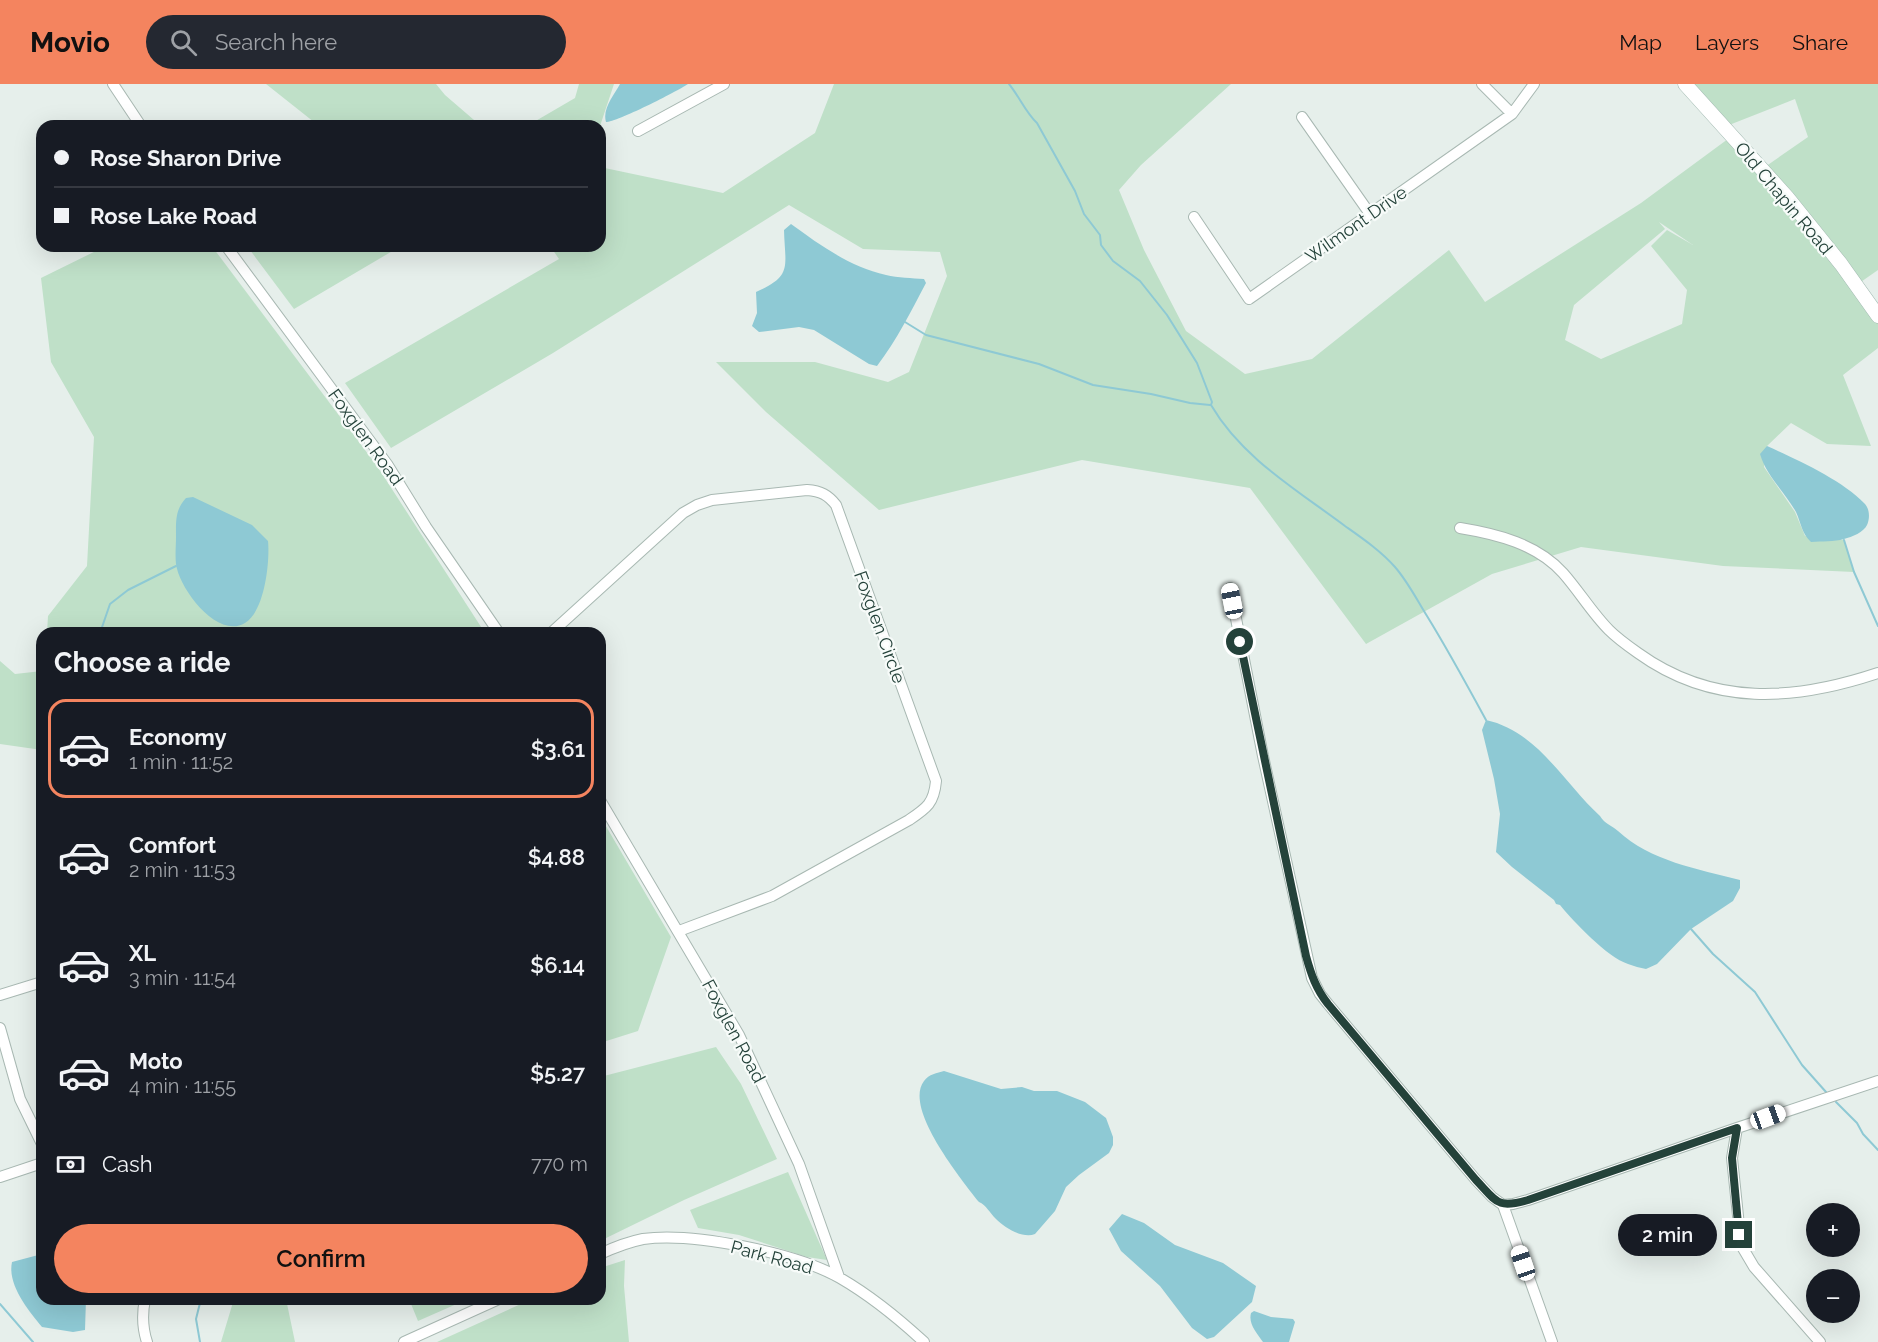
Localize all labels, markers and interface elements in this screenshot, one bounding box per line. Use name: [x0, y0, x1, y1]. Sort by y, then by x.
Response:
search box: [146, 15, 566, 69]
text: Movio: [30, 26, 110, 59]
icon: search: [167, 26, 200, 59]
text: Search here: [215, 29, 337, 55]
text: Map: [1619, 30, 1662, 55]
text: Layers: [1695, 30, 1759, 55]
text: Share: [1792, 30, 1848, 55]
street label: Old Chapin Road: [1731, 138, 1837, 258]
text: Rose Sharon Drive: [90, 145, 281, 171]
street label: Wilmont Drive: [1301, 181, 1411, 267]
text: Rose Lake Road: [90, 203, 257, 229]
street label: Foxglen Road: [324, 385, 408, 489]
street label: Foxglen Circle: [850, 568, 910, 687]
car: [1220, 582, 1244, 620]
route start: [1226, 628, 1253, 655]
text: Choose a ride: [54, 647, 230, 678]
icon: car: [57, 722, 111, 776]
text: Economy: [129, 724, 227, 750]
text: $3.61: [531, 736, 585, 762]
text: 1 min · 11:52: [129, 750, 233, 774]
icon: car: [57, 830, 111, 884]
text: Comfort: [129, 832, 216, 858]
text: $4.88: [528, 844, 585, 870]
text: 2 min · 11:53: [129, 858, 235, 882]
icon: car: [57, 938, 111, 992]
text: XL: [129, 940, 156, 966]
text: $6.14: [530, 952, 585, 978]
text: 3 min · 11:54: [129, 966, 236, 990]
street label: Foxglen Road: [698, 976, 770, 1086]
icon: car: [57, 1046, 111, 1100]
text: Moto: [129, 1048, 183, 1074]
text: $5.27: [530, 1060, 585, 1086]
text: 4 min · 11:55: [129, 1074, 236, 1098]
car: [1748, 1102, 1788, 1132]
icon: cash: [54, 1148, 87, 1181]
text: Cash: [102, 1151, 153, 1177]
text: 770 m: [531, 1152, 588, 1176]
map controls: [1806, 1203, 1860, 1323]
button: +: [1806, 1203, 1860, 1257]
callout: 2 min: [1619, 1214, 1718, 1256]
route end: [1725, 1221, 1752, 1248]
text: 2 min: [1642, 1223, 1693, 1247]
button: Confirm: [54, 1224, 588, 1293]
street label: Park Road: [728, 1236, 816, 1278]
car: [1509, 1243, 1537, 1283]
button: −: [1806, 1269, 1860, 1323]

